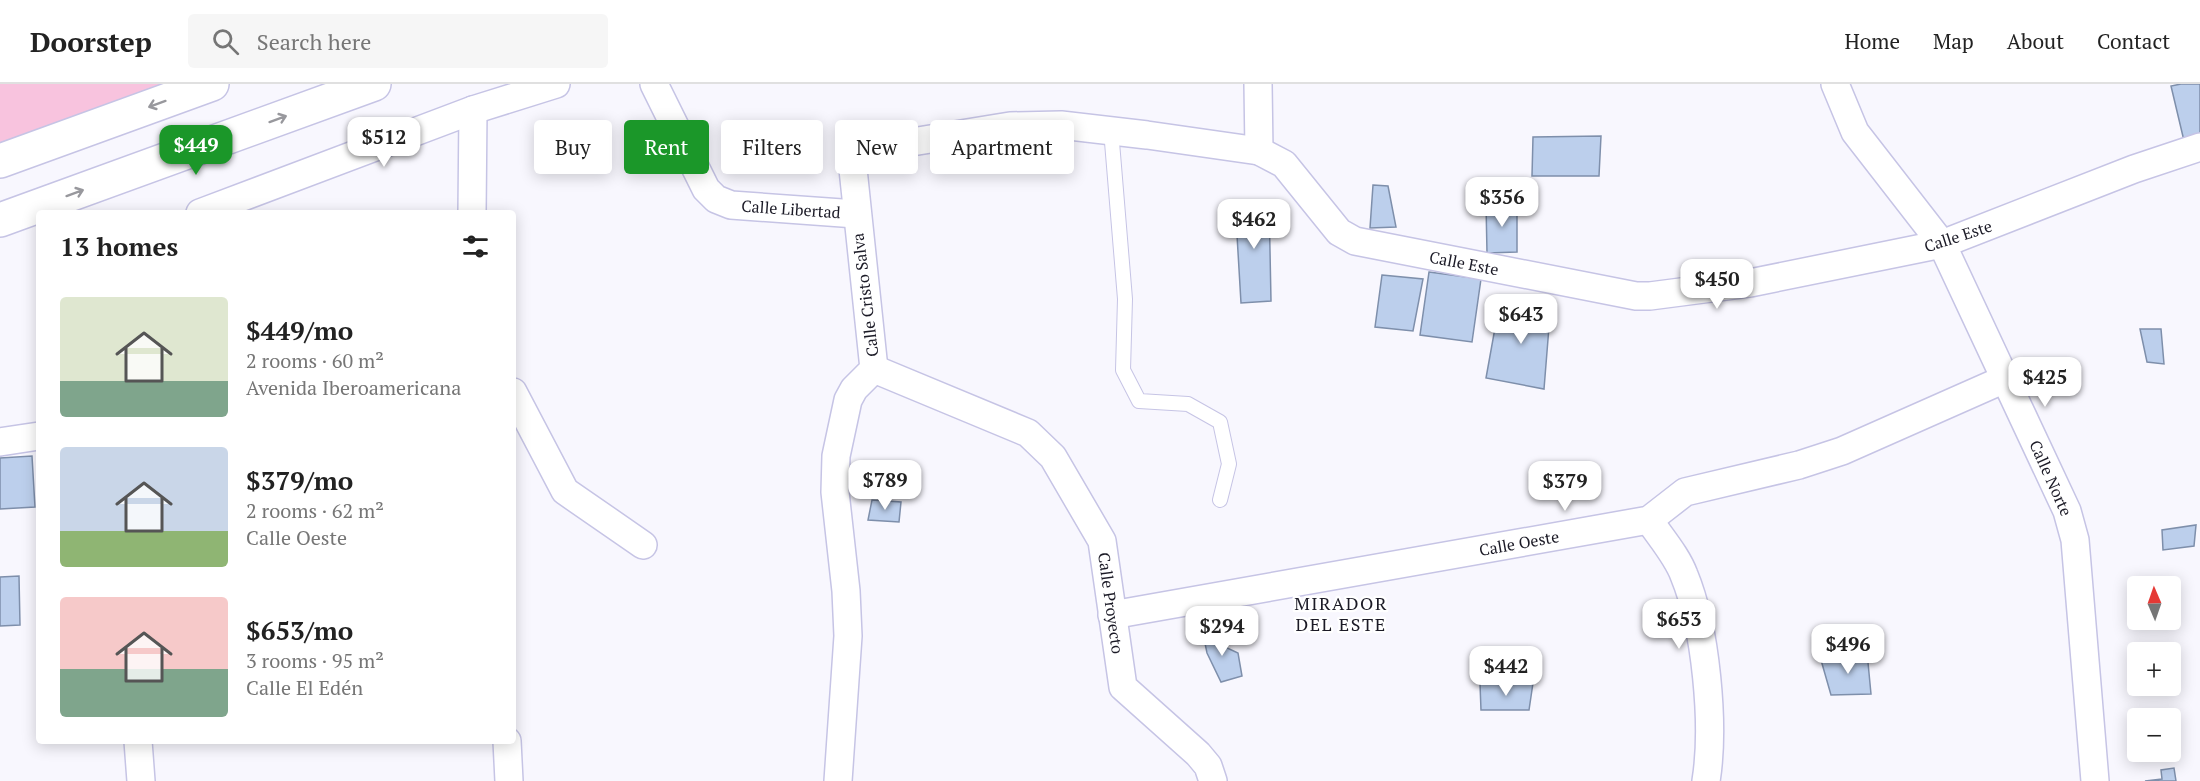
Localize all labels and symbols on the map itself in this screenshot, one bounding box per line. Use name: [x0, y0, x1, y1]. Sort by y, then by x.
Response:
one-way arrow: [148, 99, 167, 110]
one-way arrow: [268, 112, 287, 123]
pin: $512: [348, 117, 420, 168]
pin: $449: [160, 125, 232, 176]
pin: $356: [1466, 177, 1538, 228]
one-way arrow: [65, 186, 84, 197]
street label: Calle Libertad: [741, 195, 841, 223]
pin: $462: [1218, 199, 1290, 250]
street label: Calle Este: [1921, 215, 1995, 257]
street label: Calle Cristo Salva: [846, 232, 884, 358]
street label: Calle Este: [1427, 246, 1501, 280]
pin: $450: [1681, 259, 1753, 310]
pin: $643: [1485, 294, 1557, 345]
pin: $425: [2009, 357, 2081, 408]
street label: Calle Norte: [2025, 437, 2077, 519]
pin: $789: [849, 460, 921, 511]
pin: $379: [1529, 461, 1601, 512]
street label: Calle Oeste: [1477, 525, 1561, 561]
street label: Calle Proyecto: [1093, 551, 1129, 655]
north arrow: [2127, 576, 2181, 630]
district label: MIRADOR DEL ESTE: [1294, 591, 1388, 636]
pin: $653: [1643, 599, 1715, 650]
pin: $294: [1186, 606, 1258, 657]
pin: $496: [1812, 624, 1884, 675]
pin: $442: [1470, 646, 1542, 697]

